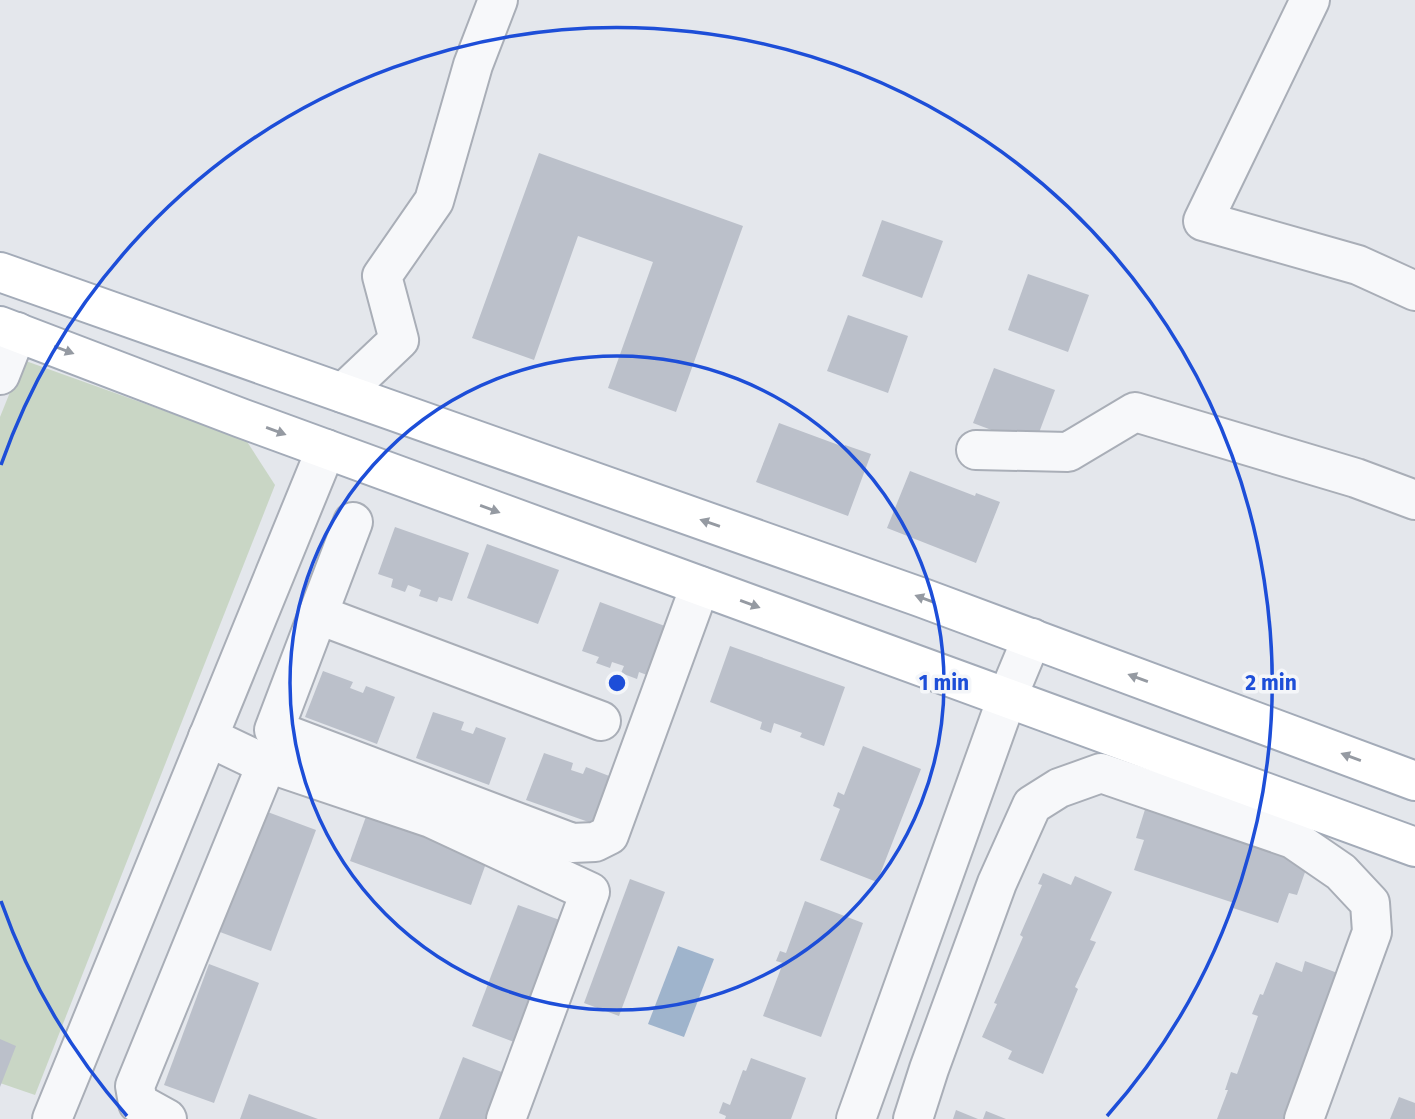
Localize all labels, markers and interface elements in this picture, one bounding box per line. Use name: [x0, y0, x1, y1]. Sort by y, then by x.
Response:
one-way arrow: [53, 345, 74, 356]
one-way arrow: [266, 426, 287, 437]
one-way arrow: [480, 504, 501, 515]
one-way arrow: [700, 517, 721, 528]
one-way arrow: [914, 593, 935, 604]
one-way arrow: [739, 599, 760, 610]
text: 1 min: [919, 670, 969, 696]
text: 2 min: [1245, 670, 1297, 696]
centre of rings: [605, 671, 629, 695]
one-way arrow: [1127, 672, 1148, 683]
one-way arrow: [1341, 752, 1362, 763]

